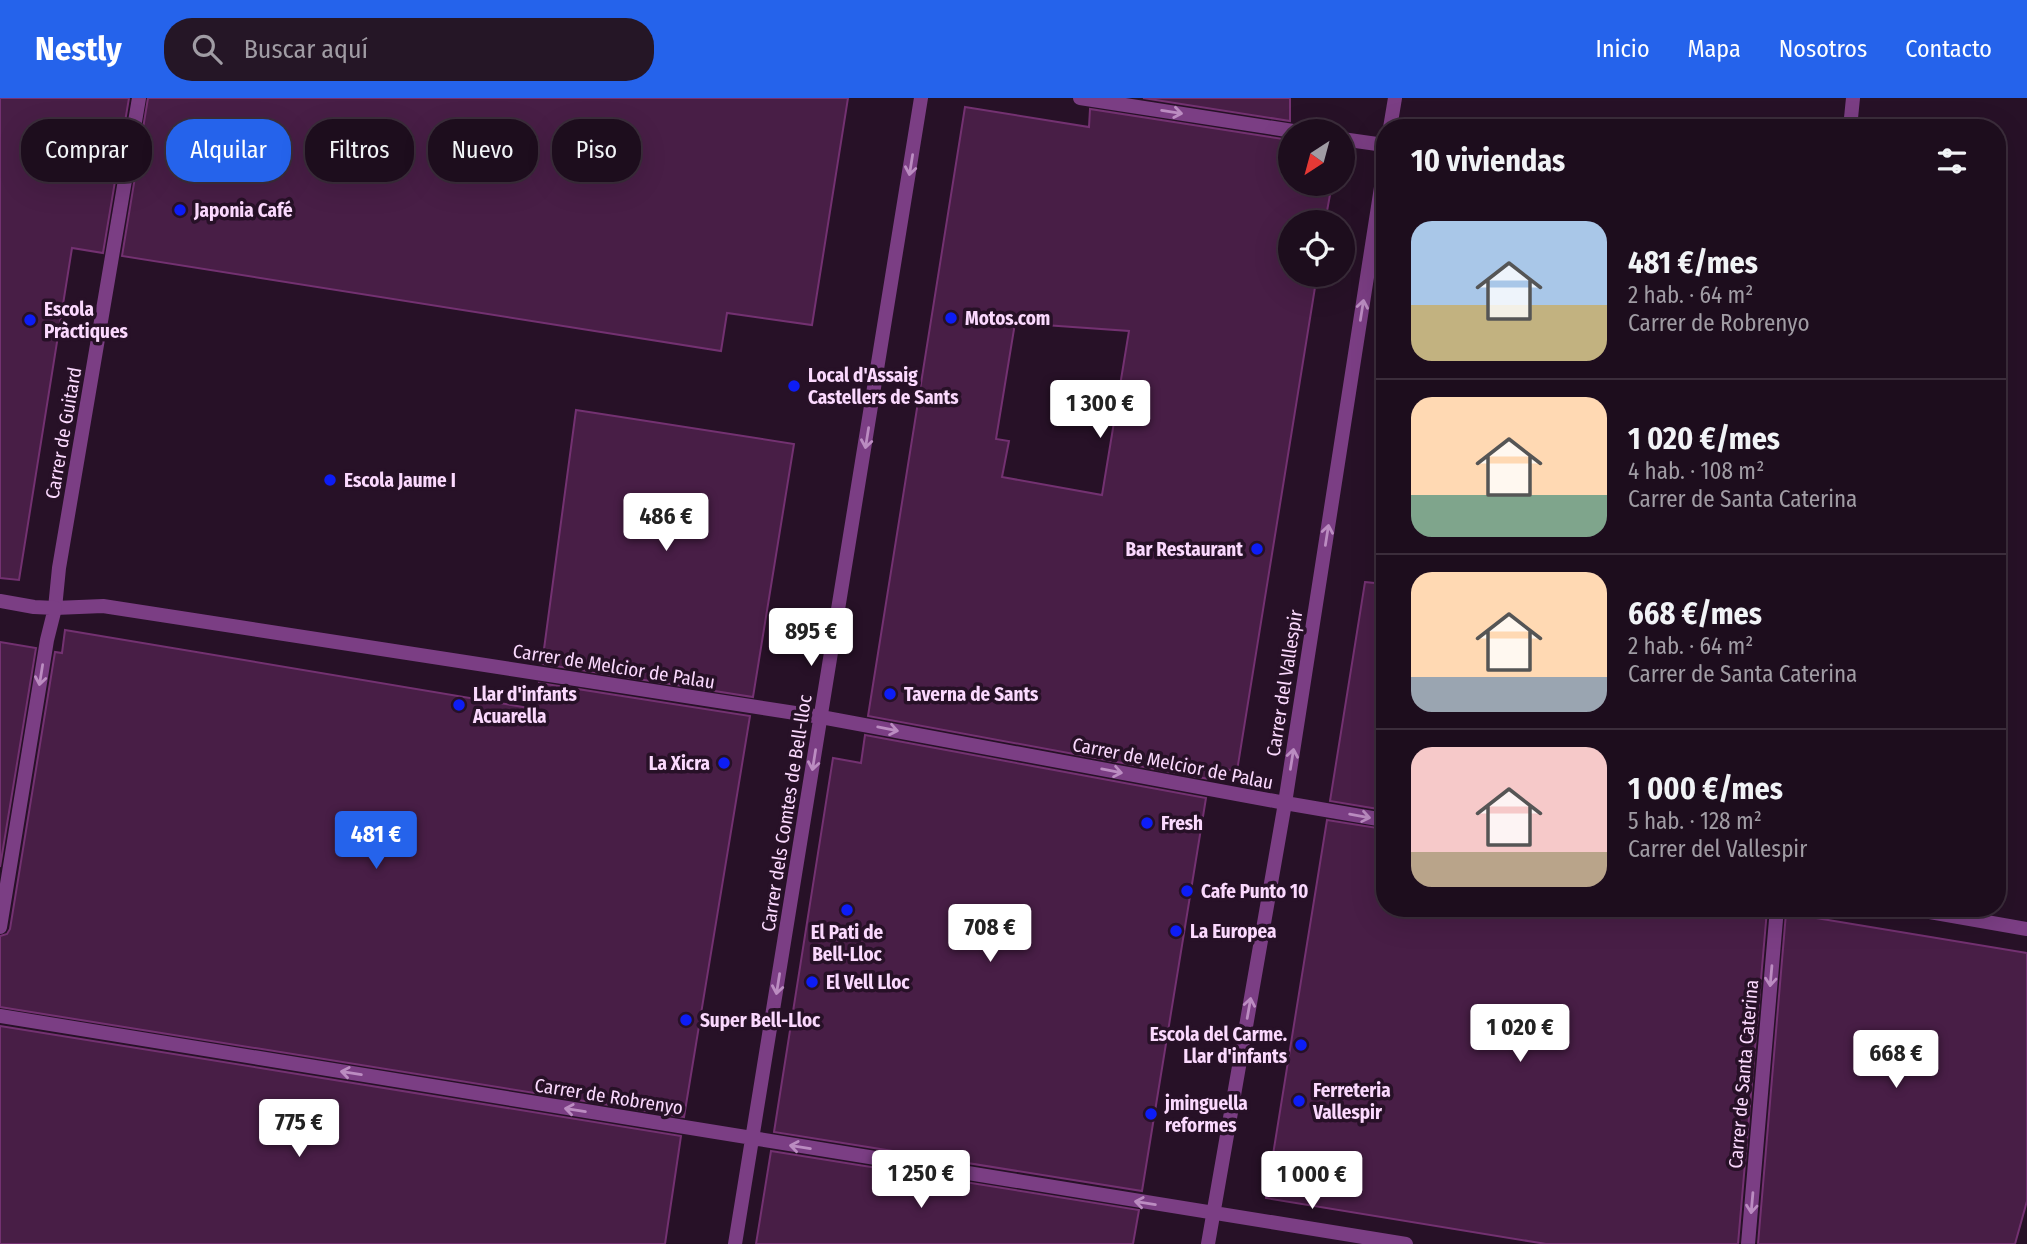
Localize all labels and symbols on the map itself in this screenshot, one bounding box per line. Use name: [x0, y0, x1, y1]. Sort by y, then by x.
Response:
one-way arrow: [1160, 106, 1183, 119]
north arrow: [1278, 119, 1354, 196]
one-way arrow: [904, 153, 917, 176]
place label: Japonia Café: [193, 199, 293, 222]
marker: Japonia Café: [172, 202, 188, 218]
place label: Escola Pràctiques: [44, 298, 129, 343]
one-way arrow: [1356, 299, 1369, 322]
place label: Motos.com: [965, 307, 1050, 330]
marker: Motos.com: [943, 310, 959, 326]
marker: Escola Pràctiques: [22, 312, 38, 328]
place label: Local d'Assaig Castellers de Sants: [808, 364, 959, 409]
street label: Carrer de Guitard: [41, 365, 86, 501]
marker: Local d'Assaig Castellers de Sants: [786, 378, 802, 394]
pin: 1 300 €: [1035, 380, 1165, 440]
one-way arrow: [860, 426, 873, 449]
place label: Escola Jaume I: [344, 469, 456, 492]
marker: Escola Jaume I: [322, 472, 338, 488]
pin: 486 €: [617, 494, 715, 553]
one-way arrow: [1321, 524, 1334, 547]
place label: Bar Restaurant: [1125, 538, 1243, 561]
marker: Bar Restaurant: [1249, 541, 1265, 557]
pin: 895 €: [762, 608, 860, 668]
street label: Carrer del Vallespir: [1262, 608, 1307, 758]
street label: Carrer de Melcior de Palau: [511, 639, 717, 694]
one-way arrow: [34, 663, 47, 686]
place label: Llar d'infants Acuarella: [472, 683, 577, 728]
place label: Taverna de Sants: [904, 683, 1039, 706]
marker: Taverna de Sants: [882, 686, 898, 702]
street label: Carrer dels Comtes de Bell-lloc: [756, 693, 817, 933]
marker: Llar d'infants Acuarella: [451, 697, 467, 713]
one-way arrow: [876, 723, 899, 737]
street label: Carrer de Melcior de Palau: [1071, 733, 1275, 794]
one-way arrow: [807, 748, 820, 771]
one-way arrow: [1286, 749, 1299, 771]
place label: La Xicra: [649, 752, 710, 775]
marker: La Xicra: [716, 755, 732, 771]
one-way arrow: [1100, 765, 1123, 778]
one-way arrow: [1348, 810, 1371, 823]
pin: 481 €: [327, 812, 425, 871]
place label: Fresh: [1161, 812, 1203, 835]
marker: Fresh: [1139, 815, 1155, 831]
place label: Cafe Punto 10: [1201, 880, 1308, 903]
marker: Cafe Punto 10: [1179, 883, 1195, 899]
marker: El Pati de Bell-Lloc: [839, 902, 855, 918]
pin: 708 €: [941, 904, 1039, 964]
place label: La Europea: [1190, 920, 1277, 943]
place label: El Pati de Bell-Lloc: [811, 921, 884, 966]
marker: La Europea: [1168, 923, 1184, 939]
one-way arrow: [1764, 964, 1777, 987]
place label: El Vell Lloc: [826, 971, 910, 994]
one-way arrow: [771, 972, 784, 995]
marker: El Vell Lloc: [804, 974, 820, 990]
street label: Carrer de Santa Caterina: [1724, 979, 1763, 1169]
one-way arrow: [1243, 997, 1256, 1020]
pin: 1 020 €: [1455, 1004, 1585, 1064]
place label: Super Bell-Lloc: [700, 1009, 821, 1032]
marker: Super Bell-Lloc: [678, 1012, 694, 1028]
place label: Escola del Carme. Llar d'infants: [1150, 1023, 1288, 1068]
pin: 668 €: [1847, 1030, 1945, 1090]
marker: Escola del Carme. Llar d'infants: [1293, 1037, 1309, 1053]
one-way arrow: [340, 1067, 363, 1080]
street label: Carrer de Robrenyo: [533, 1073, 685, 1120]
place label: Ferreteria Vallespir: [1312, 1079, 1391, 1124]
place label: jminguella reformes: [1164, 1092, 1248, 1137]
marker: Ferreteria Vallespir: [1291, 1093, 1307, 1109]
pin: 775 €: [250, 1100, 348, 1159]
one-way arrow: [564, 1103, 587, 1116]
marker: jminguella reformes: [1143, 1106, 1159, 1122]
one-way arrow: [789, 1140, 812, 1153]
pin: 1 250 €: [856, 1150, 986, 1210]
pin: 1 000 €: [1247, 1152, 1377, 1211]
one-way arrow: [1745, 1191, 1758, 1214]
one-way arrow: [1134, 1196, 1157, 1209]

